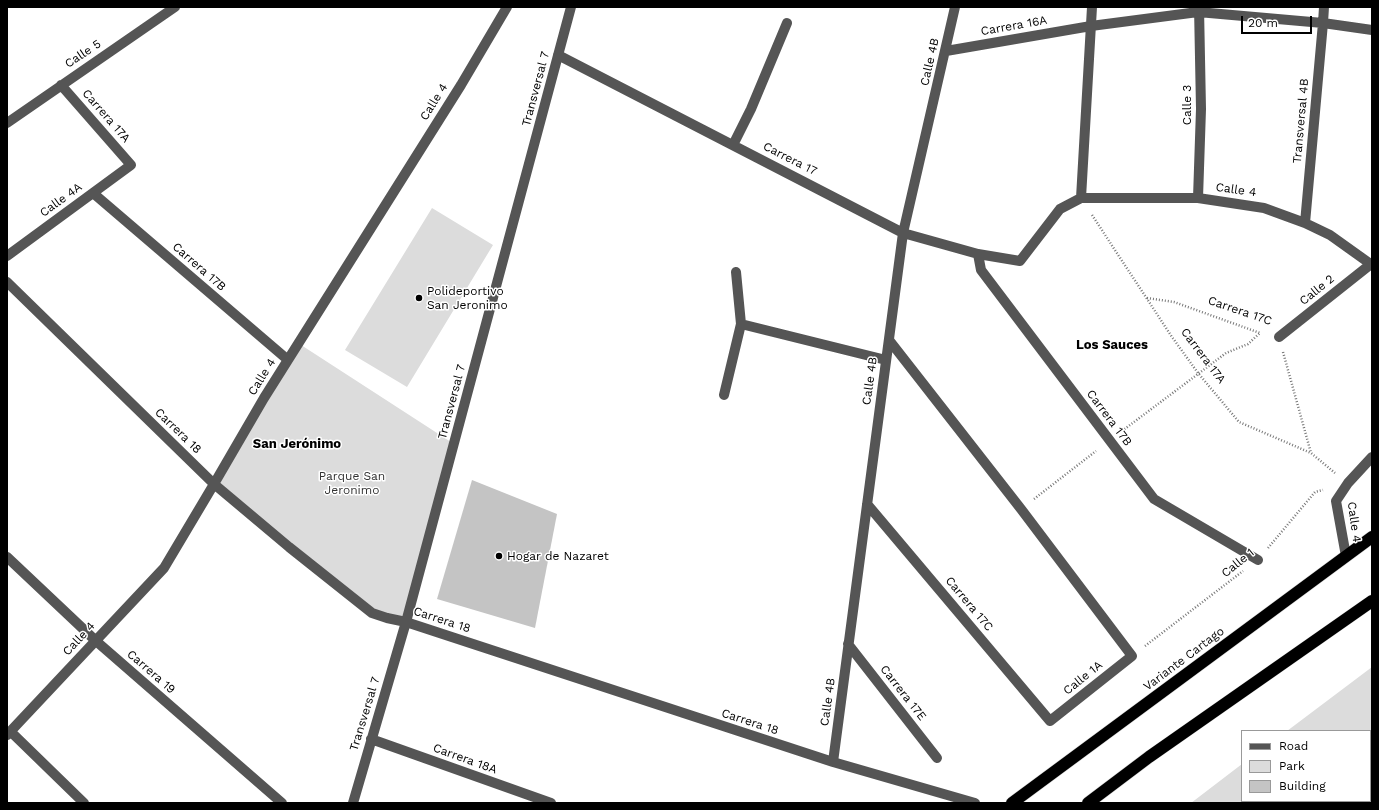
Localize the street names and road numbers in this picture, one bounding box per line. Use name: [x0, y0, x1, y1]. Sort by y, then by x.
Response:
street label: Carrera 16A: [980, 13, 1048, 39]
street label: Calle 5: [62, 37, 104, 71]
street label: Calle 4B: [918, 37, 942, 87]
street label: Transversal 7: [519, 50, 553, 128]
street label: Transversal 4B: [1290, 78, 1312, 164]
street label: Calle 4: [417, 81, 451, 123]
street label: Calle 3: [1180, 85, 1194, 125]
street label: Carrera 17A: [79, 86, 133, 146]
street label: Carrera 17: [761, 139, 819, 179]
street label: Calle 4A: [37, 180, 85, 220]
street label: Calle 4: [1215, 180, 1257, 200]
street label: Carrera 17B: [169, 240, 229, 294]
street label: Calle 2: [1297, 272, 1337, 308]
street label: Carrera 17C: [1206, 293, 1274, 329]
street label: Carrera 17A: [1177, 325, 1229, 387]
street label: Calle 4: [245, 356, 279, 398]
street label: Calle 4B: [859, 356, 881, 406]
street label: Transversal 7: [435, 363, 469, 441]
street label: Carrera 17B: [1083, 387, 1135, 449]
street label: Carrera 18: [152, 405, 204, 457]
street label: Calle 4: [1344, 501, 1364, 543]
street label: Calle 1: [1219, 545, 1257, 581]
street label: Carrera 17C: [942, 574, 996, 634]
street label: Carrera 18: [412, 604, 472, 636]
street label: Calle 4: [60, 619, 98, 659]
street label: Variante Cartago: [1141, 624, 1227, 694]
street label: Carrera 19: [124, 647, 178, 697]
street label: Calle 1A: [1061, 658, 1105, 698]
street label: Carrera 17E: [877, 662, 929, 724]
street label: Transversal 7: [347, 675, 383, 753]
street label: Calle 4B: [817, 677, 839, 727]
street label: Carrera 18: [720, 706, 780, 738]
street label: Carrera 18A: [431, 741, 499, 777]

